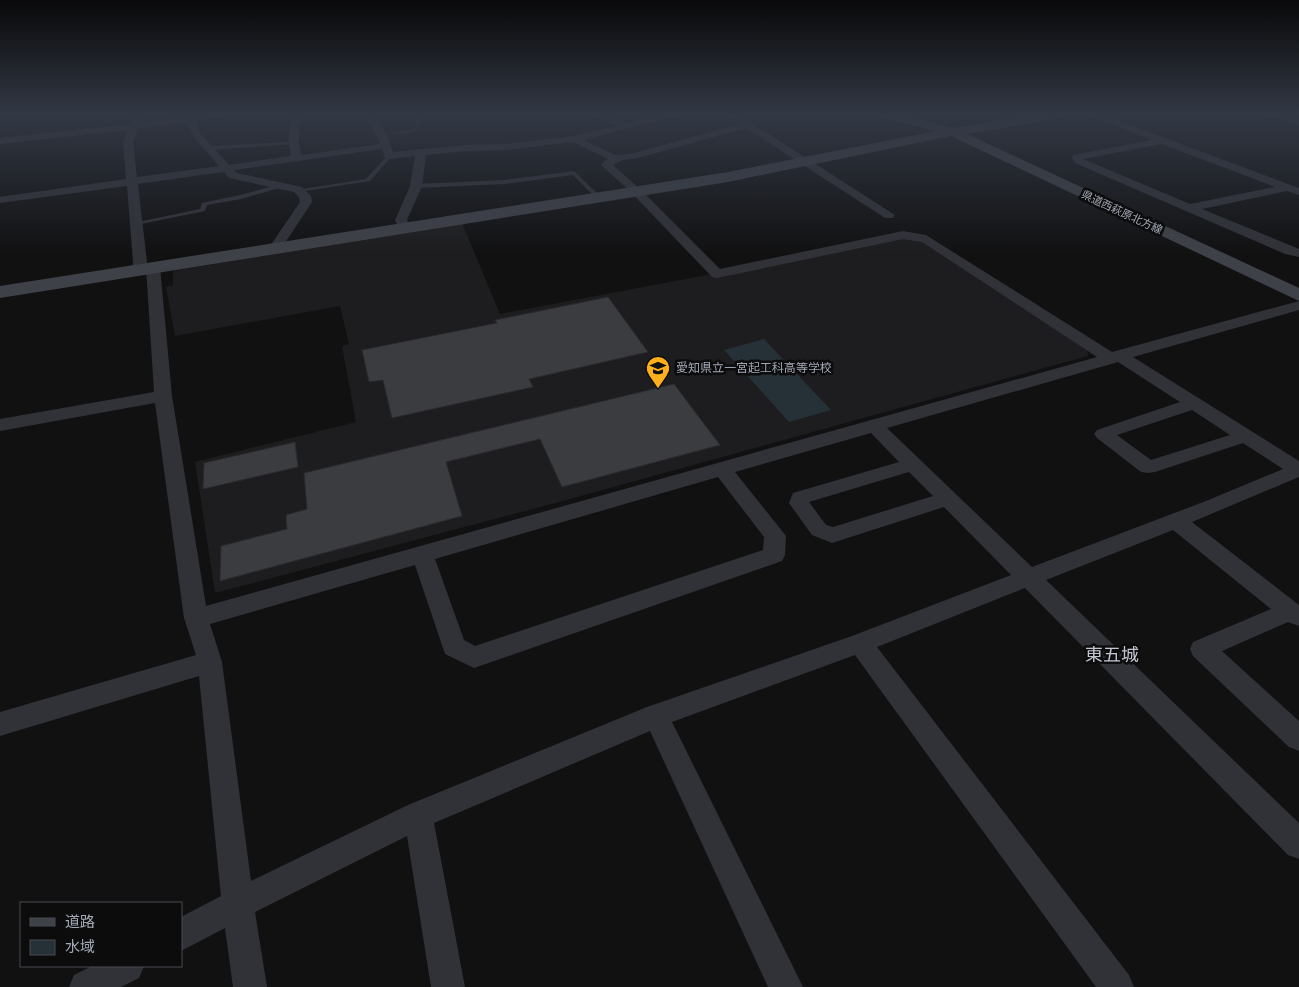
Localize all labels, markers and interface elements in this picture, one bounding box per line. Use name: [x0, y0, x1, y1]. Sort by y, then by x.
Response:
street label: 県道西萩原北方線: [1080, 188, 1164, 236]
school or university icon: 愛知県立一宮起工科高等学校: [645, 355, 671, 389]
place label: 愛知県立一宮起工科高等学校: [676, 361, 832, 375]
district label: 東五城: [1085, 645, 1139, 665]
legend: [20, 902, 182, 967]
text: 道路: [65, 913, 95, 930]
text: 水域: [65, 938, 95, 955]

